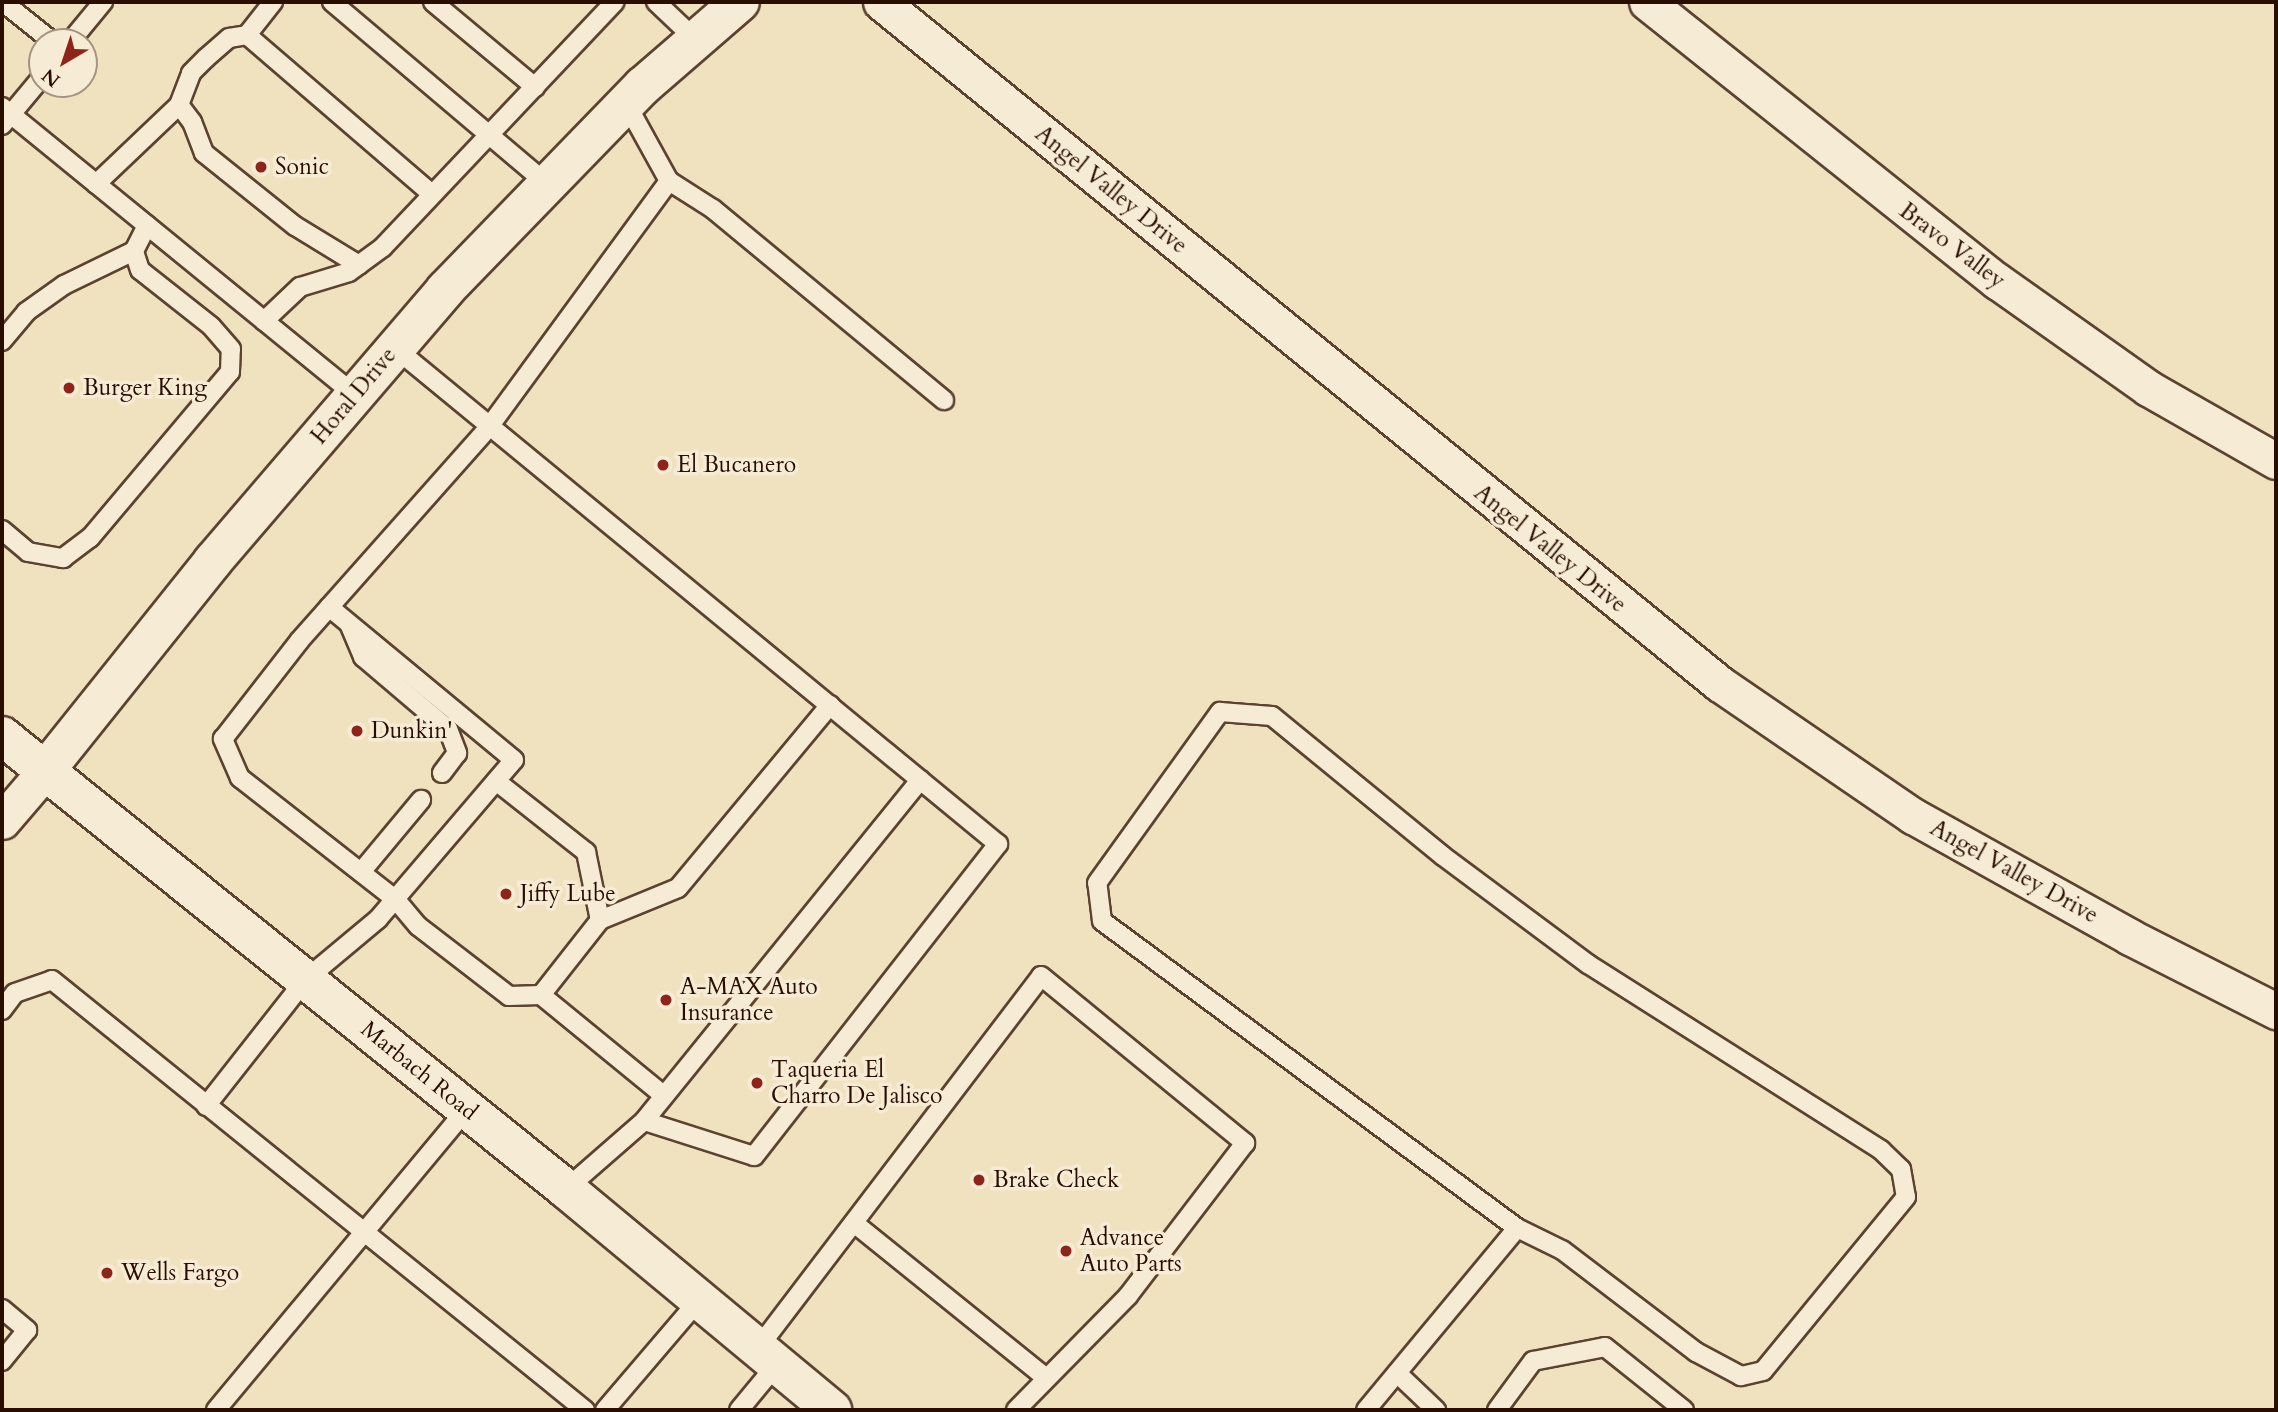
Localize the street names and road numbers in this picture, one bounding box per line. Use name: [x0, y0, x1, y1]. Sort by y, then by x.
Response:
street label: Angel Valley Drive: [1029, 120, 1193, 260]
street label: Bravo Valley: [1894, 197, 2010, 295]
street label: Horal Drive: [306, 342, 402, 450]
street label: Angel Valley Drive: [1468, 479, 1632, 619]
street label: Angel Valley Drive: [1925, 814, 2103, 930]
street label: Marbach Road: [355, 1016, 483, 1126]

